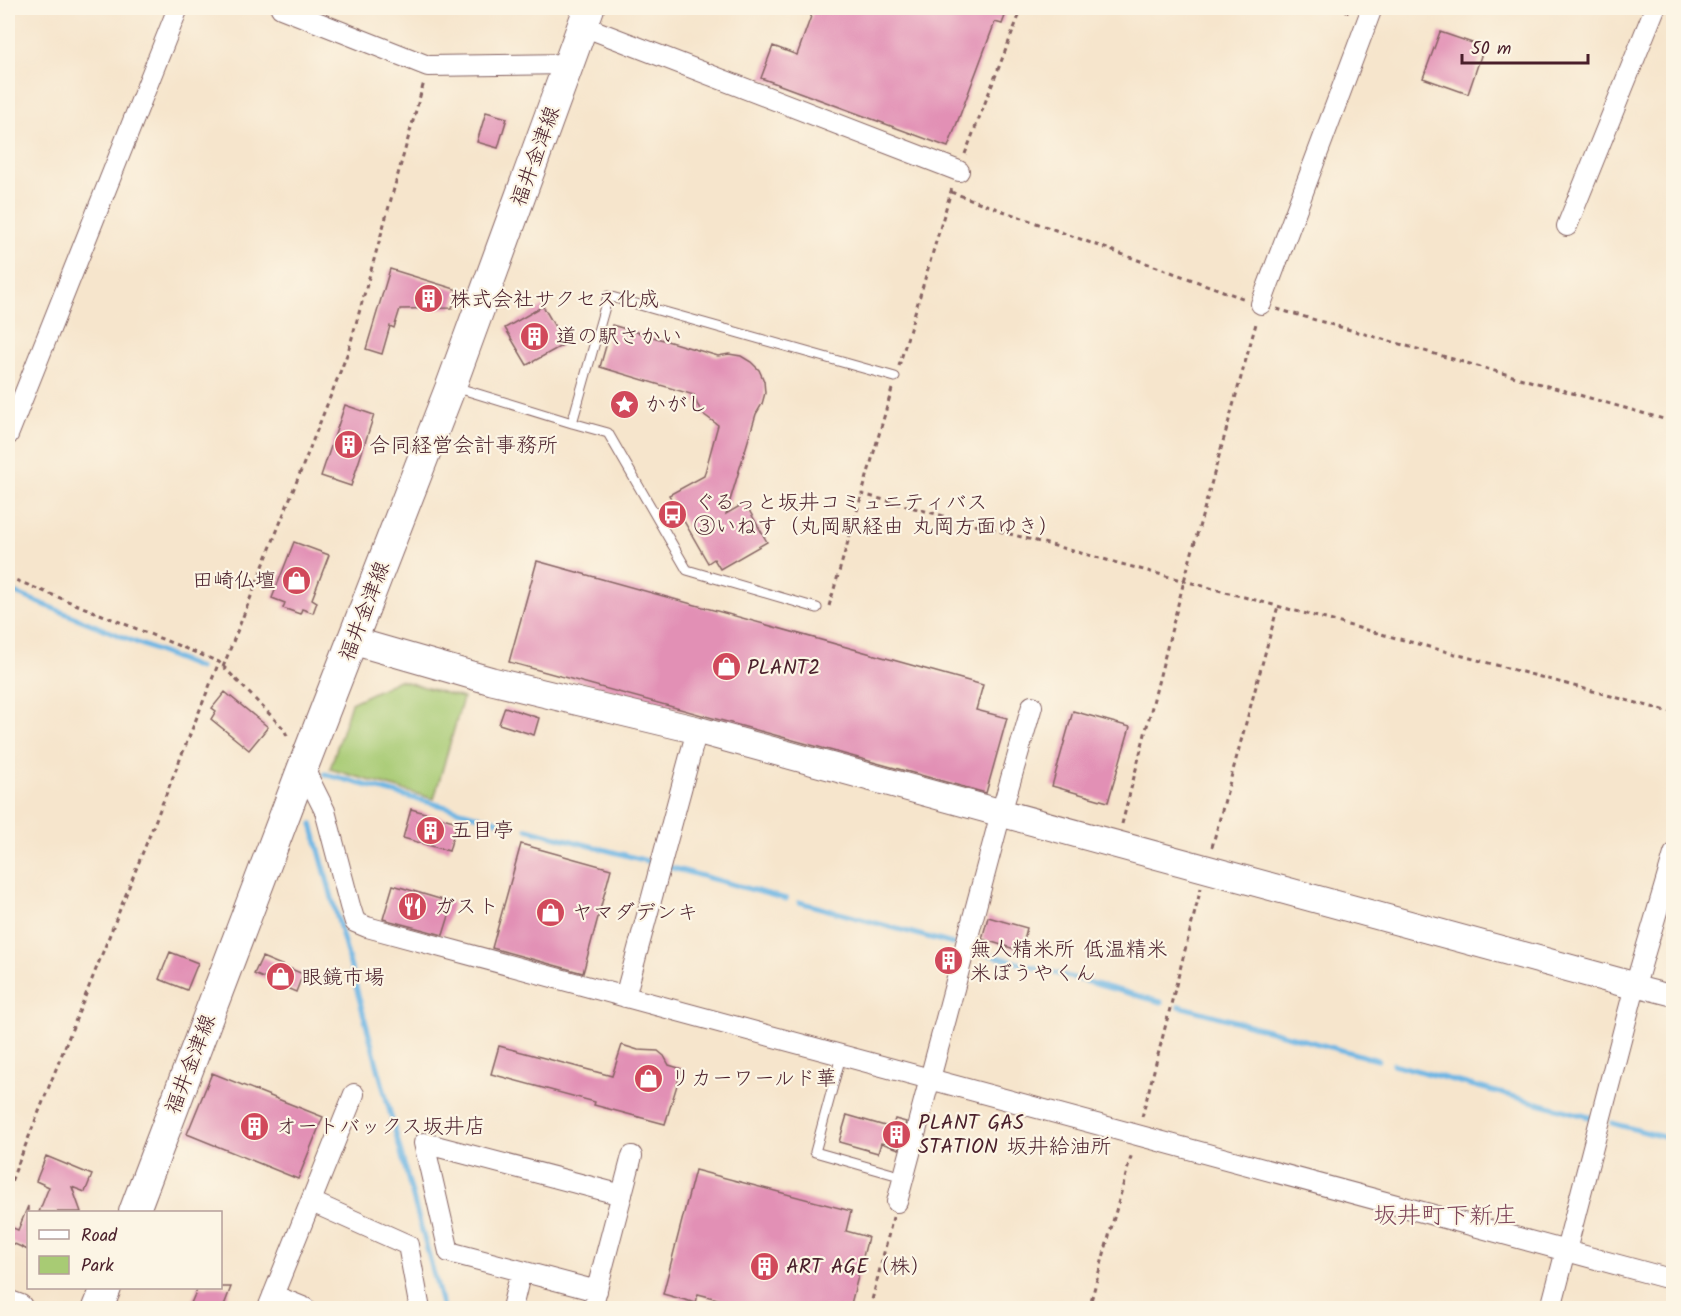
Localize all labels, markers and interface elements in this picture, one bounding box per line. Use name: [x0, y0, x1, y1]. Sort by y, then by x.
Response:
scale bar: [1462, 27, 1588, 65]
text: 50 m: [1471, 35, 1511, 64]
street label: 福井金津線: [503, 102, 570, 211]
building icon: 株式会社サクセス化成: [413, 283, 445, 315]
place label: 株式会社サクセス化成: [450, 284, 659, 317]
building icon: 道の駅さかい: [519, 320, 551, 352]
place label: 道の駅さかい: [556, 321, 682, 354]
place icon: かがし: [608, 388, 640, 420]
place label: かがし: [645, 389, 708, 422]
building icon: 合同経営会計事務所: [332, 429, 364, 461]
place label: 合同経営会計事務所: [369, 430, 558, 463]
place label: ぐるっと坂井コミュニティバス ③いねす（丸岡駅経由 丸岡方面ゆき）: [694, 487, 1059, 544]
bus stop icon: ぐるっと坂井コミュニティバス ③いねす（丸岡駅経由 丸岡方面ゆき）: [657, 498, 689, 530]
street label: 福井金津線: [331, 557, 400, 666]
shop icon: 田崎仏壇: [281, 564, 313, 596]
place label: 田崎仏壇: [192, 565, 276, 598]
shop icon: PLANT2: [710, 651, 742, 683]
place label: PLANT2: [747, 652, 820, 685]
building icon: 五目亭: [414, 814, 446, 846]
place label: 五目亭: [451, 815, 514, 848]
restaurant icon: ガスト: [397, 890, 429, 922]
place label: ガスト: [434, 891, 499, 924]
shop icon: ヤマダデンキ: [535, 896, 567, 928]
place label: ヤマダデンキ: [572, 897, 698, 930]
place label: 無人精米所 低温精米 米ぼうやくん: [970, 934, 1167, 991]
building icon: 無人精米所 低温精米 米ぼうやくん: [933, 945, 965, 977]
shop icon: 眼鏡市場: [264, 961, 296, 993]
place label: 眼鏡市場: [301, 962, 385, 995]
street label: 福井金津線: [157, 1010, 226, 1119]
shop icon: リカーワールド華: [633, 1062, 665, 1094]
place label: リカーワールド華: [670, 1063, 837, 1096]
place label: PLANT GAS STATION 坂井給油所: [918, 1107, 1111, 1164]
building icon: オートバックス坂井店: [239, 1110, 271, 1142]
place label: オートバックス坂井店: [276, 1111, 486, 1144]
building icon: PLANT GAS STATION 坂井給油所: [881, 1118, 913, 1150]
district label: 坂井町下新庄: [1373, 1197, 1517, 1236]
legend: [27, 1211, 222, 1289]
text: Road: [81, 1222, 118, 1251]
building icon: ART AGE（株）: [749, 1250, 781, 1282]
place label: ART AGE（株）: [786, 1251, 932, 1284]
text: Park: [81, 1252, 114, 1281]

